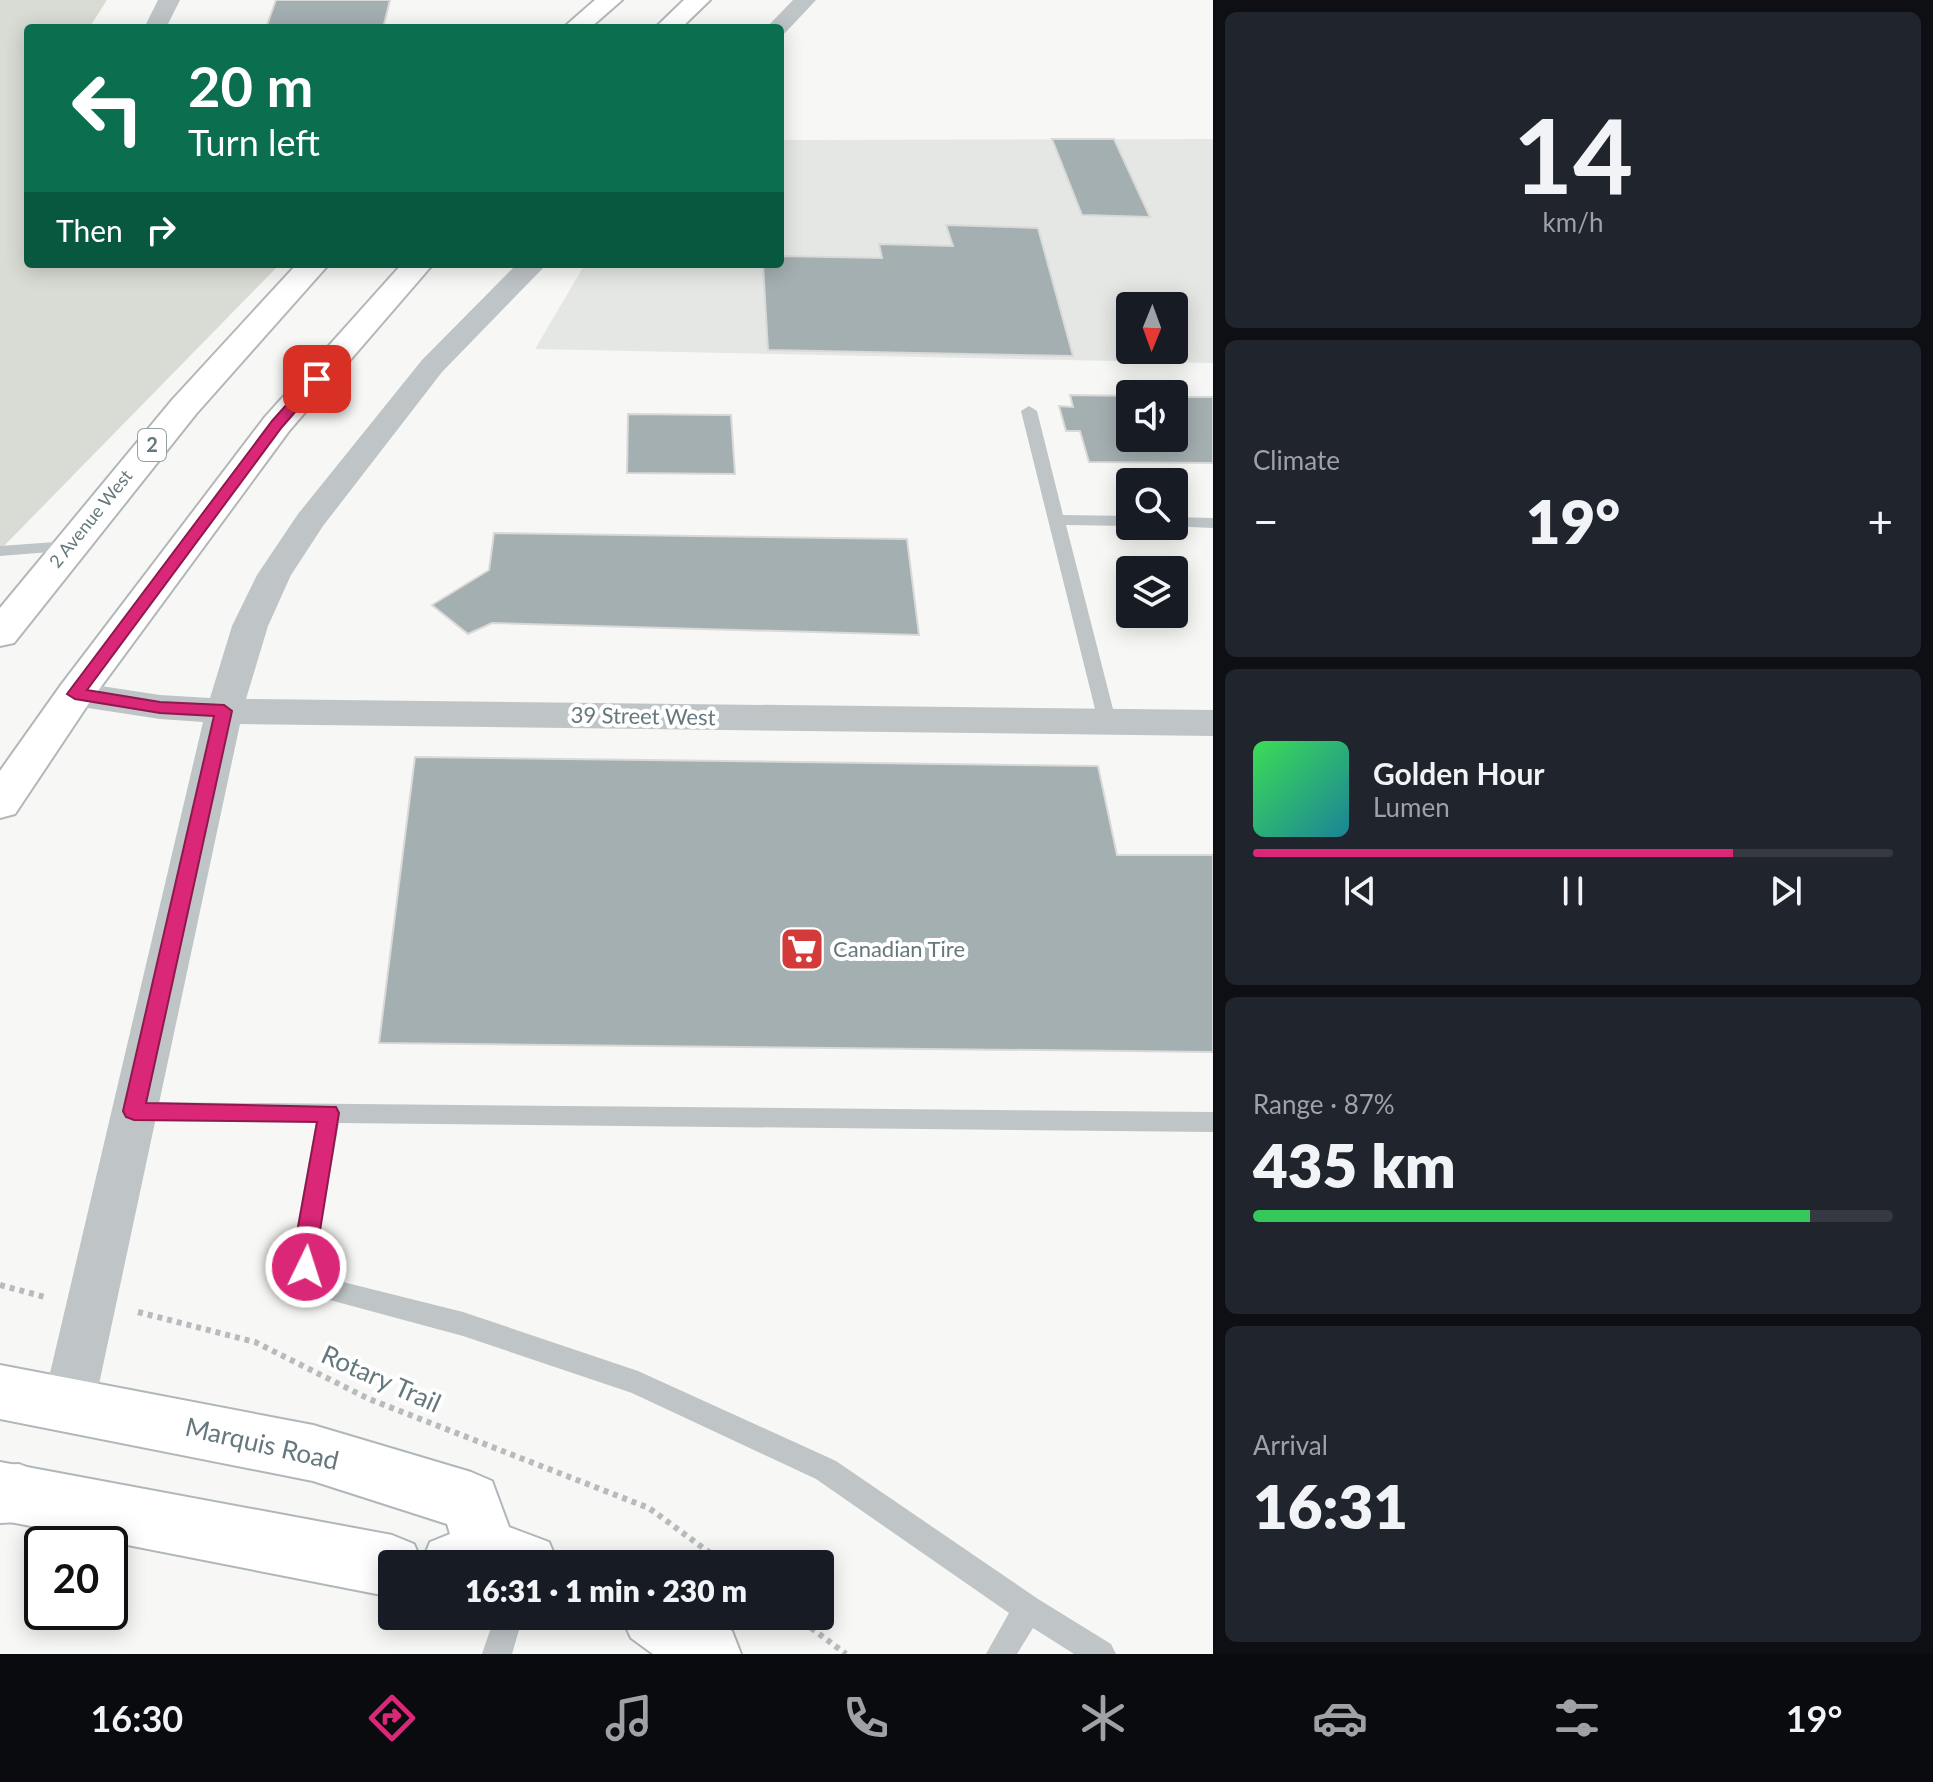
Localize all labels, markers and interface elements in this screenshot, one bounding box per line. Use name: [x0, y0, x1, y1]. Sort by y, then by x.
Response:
text: 20 m: [188, 52, 313, 119]
icon: left: [56, 56, 160, 160]
text: 14: [1513, 91, 1633, 216]
text: Turn left: [188, 120, 320, 164]
text: km/h: [1543, 206, 1603, 238]
icon: right: [139, 208, 183, 252]
text: Then: [56, 212, 123, 248]
north arrow: [1116, 292, 1188, 364]
map controls: [1116, 292, 1188, 628]
pin: [283, 345, 351, 413]
icon: arrive: [295, 357, 339, 401]
button: sound: [1116, 380, 1188, 452]
road number: 2: [138, 429, 166, 461]
text: Climate: [1253, 444, 1340, 476]
street label: 2 Avenue West: [44, 464, 137, 572]
button: search: [1116, 468, 1188, 540]
text: 19°: [1526, 485, 1620, 557]
text: −: [1253, 495, 1279, 547]
text: +: [1867, 495, 1893, 547]
button: layers: [1116, 556, 1188, 628]
street label: 39 Street West: [570, 701, 716, 730]
text: Golden Hour: [1373, 755, 1545, 791]
text: Lumen: [1373, 791, 1450, 823]
icon: previous: [1338, 869, 1382, 913]
icon: pause: [1551, 869, 1595, 913]
icon: next: [1764, 869, 1808, 913]
supermarket icon: Canadian Tire: [778, 925, 826, 973]
place label: Canadian Tire: [833, 935, 965, 962]
text: Range · 87%: [1253, 1088, 1395, 1120]
text: 435 km: [1253, 1129, 1456, 1201]
position arrow: [264, 1225, 348, 1309]
street label: Rotary Trail: [317, 1338, 446, 1419]
street label: Marquis Road: [182, 1410, 342, 1476]
text: Arrival: [1253, 1429, 1328, 1461]
text: 16:31: [1253, 1470, 1408, 1542]
speed limit sign: 20: [24, 1526, 128, 1630]
text: 16:31 · 1 min · 230 m: [465, 1572, 747, 1608]
icon: directions: [364, 1690, 420, 1746]
icon: music: [601, 1690, 657, 1746]
icon: phone: [838, 1690, 894, 1746]
icon: climate: [1075, 1690, 1131, 1746]
icon: car: [1312, 1690, 1368, 1746]
icon: filters: [1549, 1690, 1605, 1746]
text: 16:30: [90, 1696, 183, 1740]
text: 19°: [1786, 1696, 1842, 1740]

